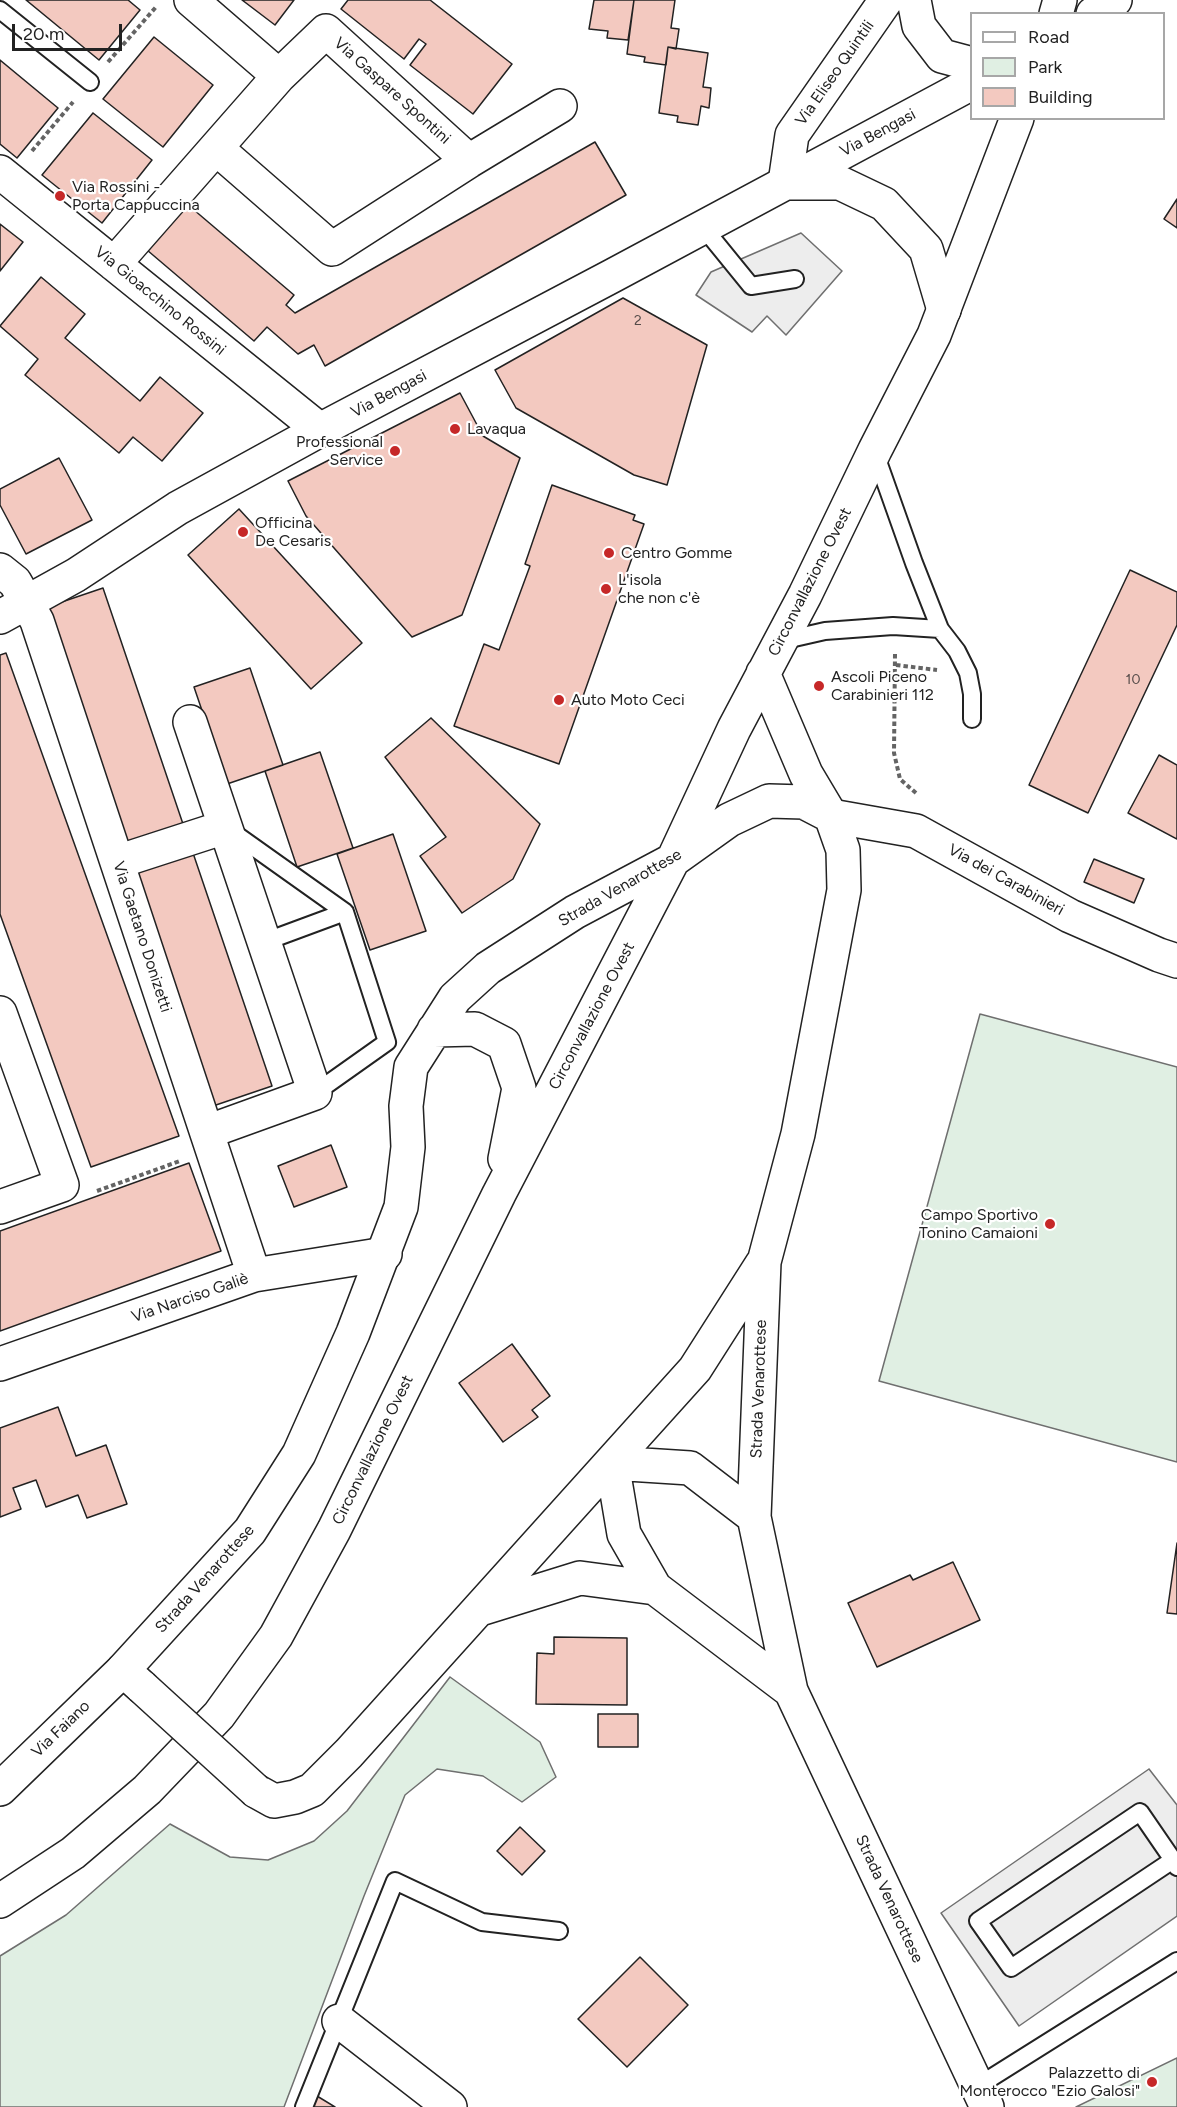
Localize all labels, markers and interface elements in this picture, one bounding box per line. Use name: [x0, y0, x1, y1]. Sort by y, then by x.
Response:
scale bar: [15, 12, 124, 50]
legend: [970, 12, 1165, 120]
street label: Via Eliseo Quintili: [792, 17, 878, 129]
text: 20 m: [23, 23, 64, 45]
text: Road: [1028, 26, 1069, 48]
street label: Via Gaspare Spontini: [330, 34, 454, 148]
text: Park: [1028, 56, 1062, 78]
text: Building: [1028, 86, 1093, 108]
street label: Via Bengasi: [837, 105, 919, 161]
place label: Via Rossini - Porta Cappuccina: [72, 177, 200, 215]
marker: Via Rossini - Porta Cappuccina: [53, 189, 67, 203]
street label: Via Gioacchino Rossini: [91, 242, 229, 360]
house number: 2: [634, 313, 642, 329]
street label: Via Bengasi: [348, 366, 430, 422]
place label: Lavaqua: [467, 419, 526, 439]
marker: Lavaqua: [448, 422, 462, 436]
place label: Professional Service: [296, 432, 383, 470]
marker: Professional Service: [388, 444, 402, 458]
street label: Circonvallazione Ovest: [764, 505, 856, 659]
place label: Officina De Cesaris: [255, 513, 331, 551]
marker: Officina De Cesaris: [236, 525, 250, 539]
place label: Centro Gomme: [621, 543, 732, 563]
marker: Centro Gomme: [602, 546, 616, 560]
place label: L'isola che non c'è: [618, 570, 700, 608]
marker: L'isola che non c'è: [599, 582, 613, 596]
place label: Ascoli Piceno Carabinieri 112: [831, 667, 934, 705]
house number: 10: [1126, 672, 1140, 688]
marker: Ascoli Piceno Carabinieri 112: [812, 679, 826, 693]
place label: Auto Moto Ceci: [571, 690, 685, 710]
marker: Auto Moto Ceci: [552, 693, 566, 707]
street label: Via dei Carabinieri: [945, 840, 1067, 920]
street label: Strada Venarottese: [555, 845, 685, 931]
street label: Via Gaetano Donizetti: [109, 859, 175, 1015]
street label: Circonvallazione Ovest: [545, 939, 639, 1093]
place label: Campo Sportivo Tonino Camaioni: [919, 1205, 1038, 1243]
marker: Campo Sportivo Tonino Camaioni: [1043, 1217, 1057, 1231]
street label: Via Narciso Galiè: [129, 1269, 251, 1327]
street label: Strada Venarottese: [747, 1319, 771, 1459]
street label: Circonvallazione Ovest: [328, 1372, 418, 1528]
street label: Strada Venarottese: [151, 1521, 259, 1637]
street label: Via Faiano: [28, 1696, 94, 1762]
street label: Strada Venarottese: [851, 1832, 927, 1966]
place label: Palazzetto di Monterocco "Ezio Galosi": [959, 2063, 1140, 2101]
marker: Palazzetto di Monterocco "Ezio Galosi": [1145, 2075, 1159, 2089]

